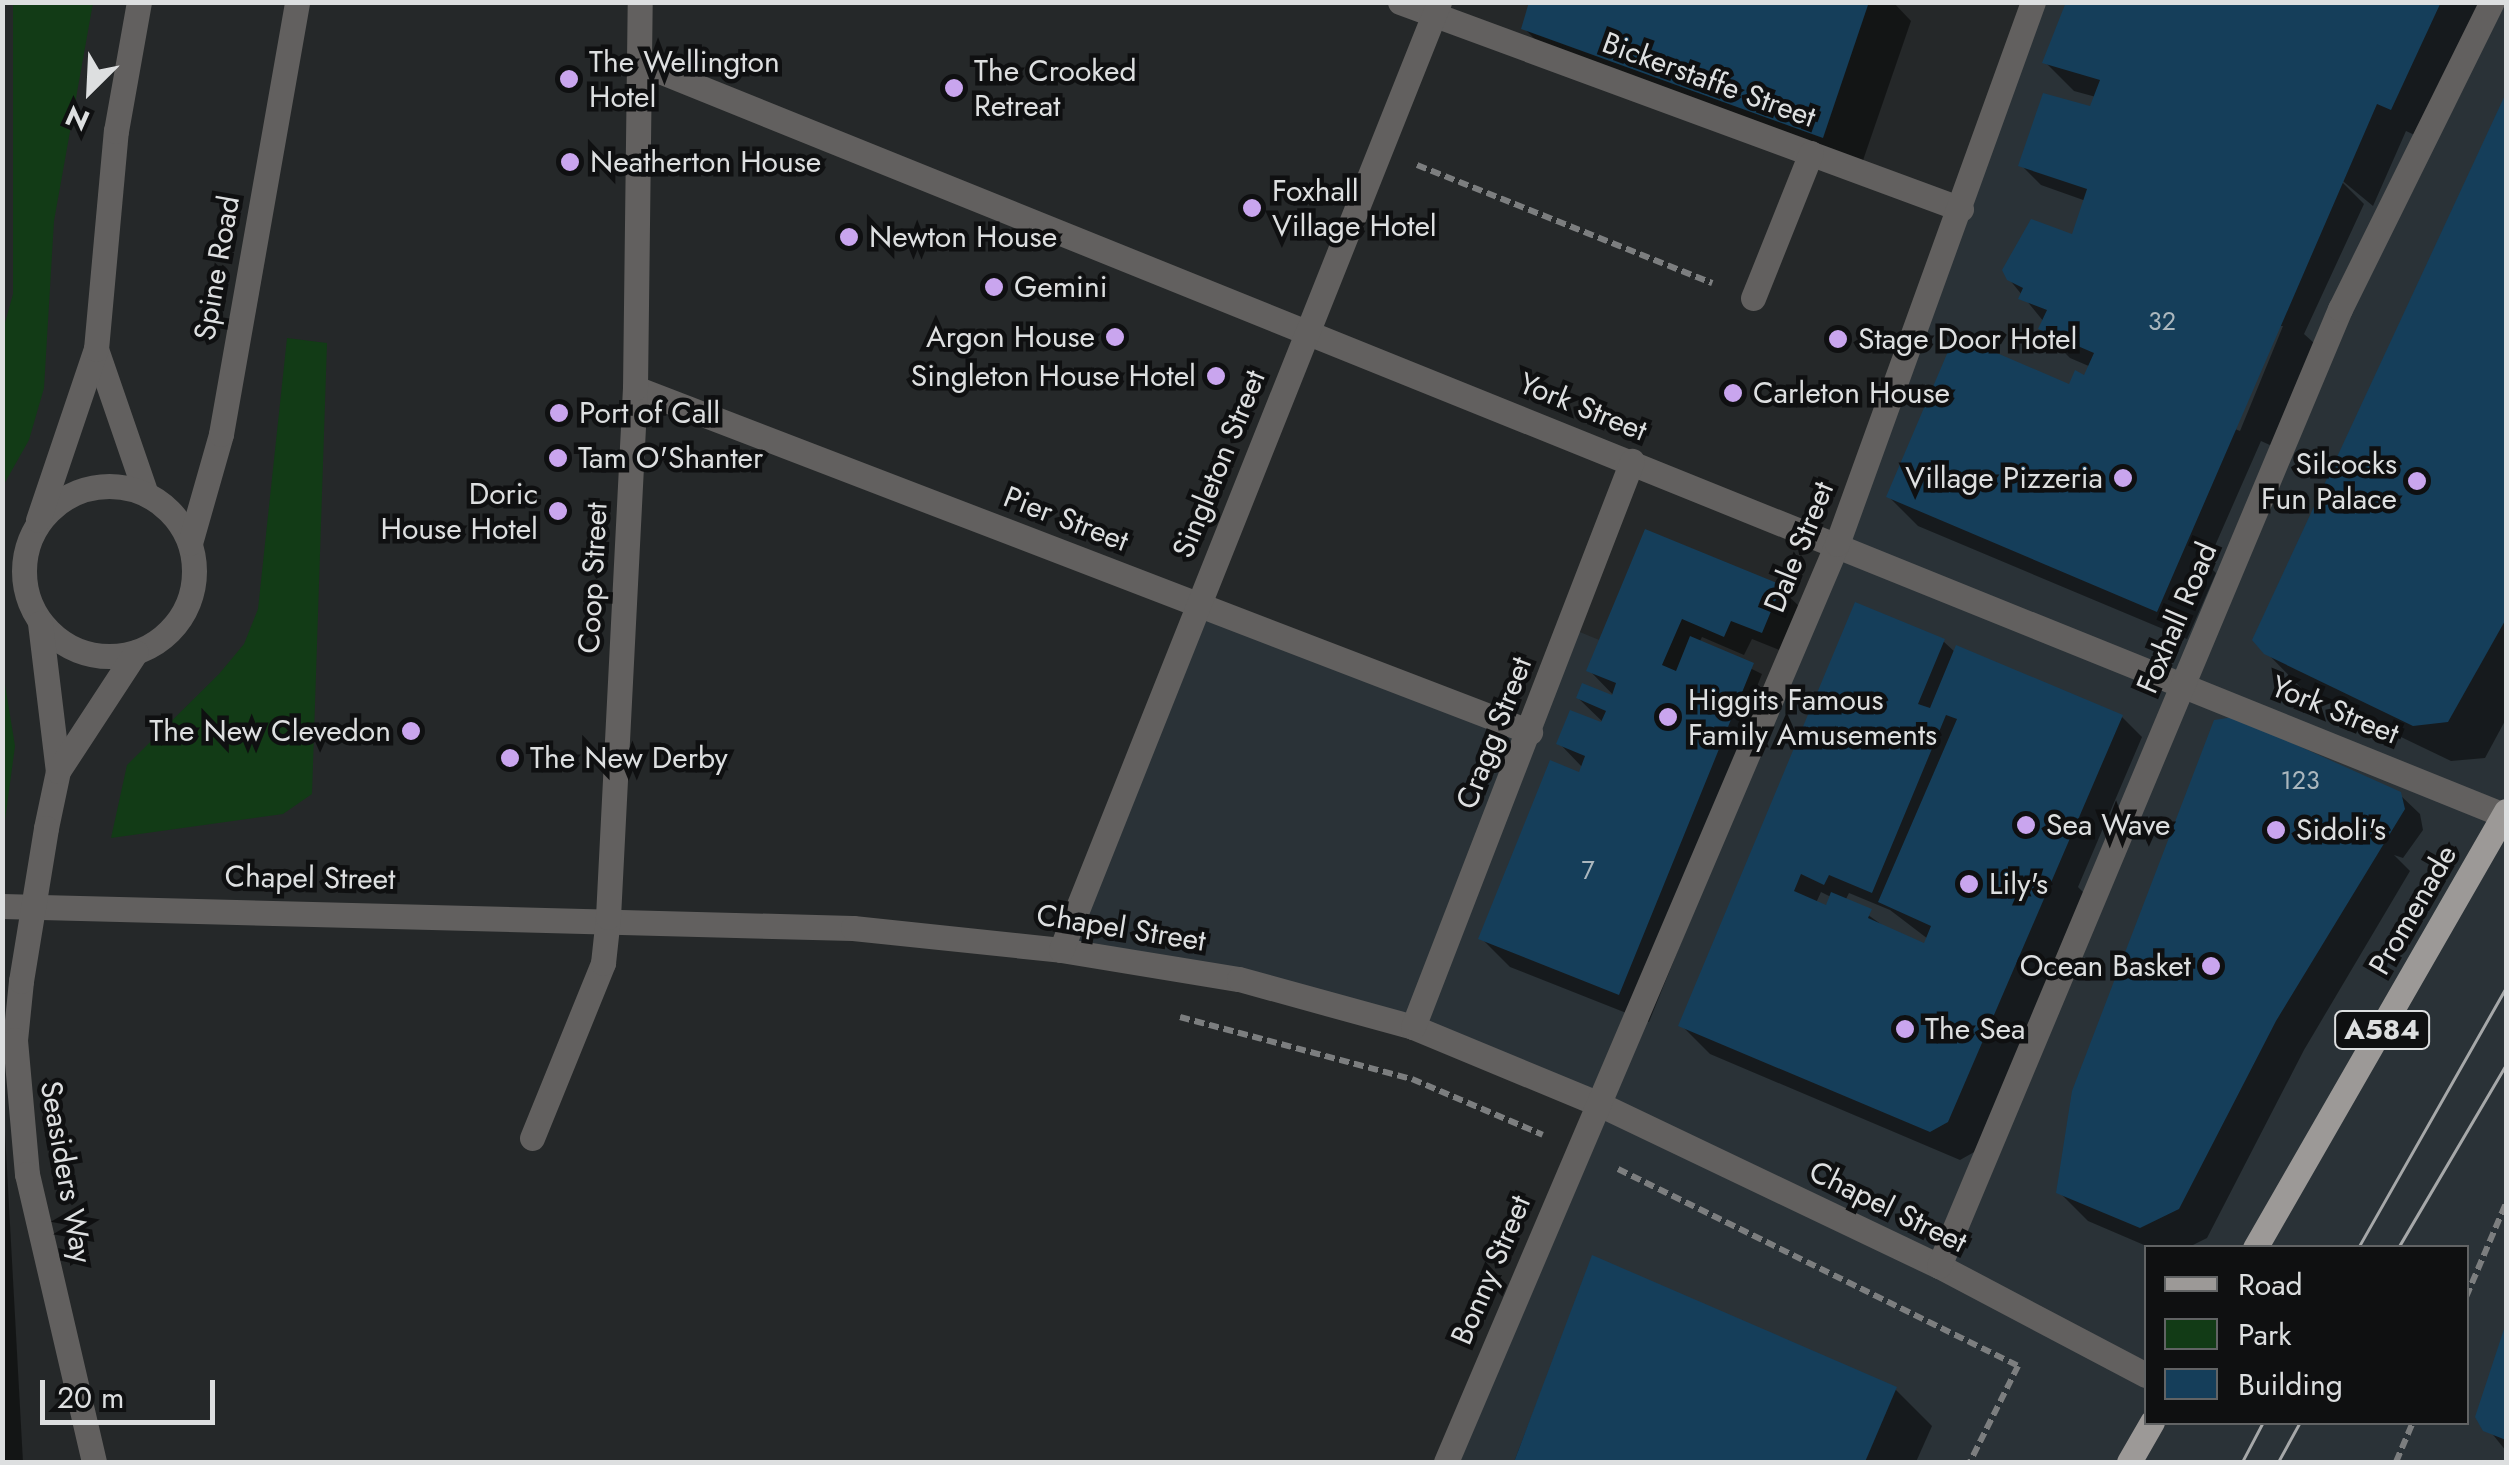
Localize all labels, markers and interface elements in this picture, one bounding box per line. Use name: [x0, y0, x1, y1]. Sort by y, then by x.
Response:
street label: Bickerstaffe Street: [1597, 25, 1821, 135]
north arrow: [40, 40, 140, 140]
place label: The Wellington Hotel: [589, 44, 780, 114]
place label: The Crooked Retreat: [974, 53, 1137, 124]
marker: The Wellington Hotel: [558, 68, 580, 90]
marker: The Crooked Retreat: [943, 77, 965, 99]
text: N: [59, 95, 96, 141]
place label: Neatherton House: [590, 144, 821, 180]
marker: Neatherton House: [559, 151, 581, 173]
place label: Foxhall Village Hotel: [1272, 173, 1437, 244]
street label: Spine Road: [187, 193, 247, 343]
marker: Foxhall Village Hotel: [1241, 197, 1263, 219]
place label: Newton House: [869, 219, 1057, 255]
marker: Newton House: [838, 226, 860, 248]
place label: Gemini: [1014, 269, 1107, 305]
marker: Gemini: [983, 276, 1005, 298]
house number: 32: [2148, 306, 2176, 336]
place label: Argon House: [926, 319, 1095, 355]
place label: Stage Door Hotel: [1858, 321, 2077, 357]
marker: Argon House: [1104, 326, 1126, 348]
marker: Stage Door Hotel: [1827, 328, 1849, 350]
place label: Singleton House Hotel: [911, 358, 1196, 394]
street label: Singleton Street: [1165, 365, 1273, 563]
marker: Singleton House Hotel: [1205, 365, 1227, 387]
street label: York Street: [1514, 365, 1652, 449]
place label: Carleton House: [1753, 375, 1950, 411]
marker: Carleton House: [1722, 382, 1744, 404]
place label: Port of Call: [579, 395, 720, 431]
marker: Port of Call: [548, 402, 570, 424]
place label: Tam O'Shanter: [578, 440, 763, 476]
place label: Silcocks Fun Palace: [2261, 446, 2397, 516]
marker: Tam O'Shanter: [547, 447, 569, 469]
place label: Village Pizzeria: [1905, 460, 2103, 496]
marker: Village Pizzeria: [2112, 467, 2134, 489]
marker: Silcocks Fun Palace: [2406, 470, 2428, 492]
place label: Doric House Hotel: [381, 476, 538, 546]
street label: Dale Street: [1757, 476, 1841, 618]
street label: Pier Street: [999, 479, 1133, 559]
marker: Doric House Hotel: [547, 500, 569, 522]
street label: Coop Street: [571, 502, 615, 654]
street label: Foxhall Road: [2129, 537, 2225, 699]
street label: Cragg Street: [1449, 652, 1539, 814]
street label: York Street: [2266, 668, 2404, 752]
place label: Higgits Famous Family Amusements: [1688, 682, 1937, 752]
marker: Higgits Famous Family Amusements: [1657, 706, 1679, 728]
place label: The New Clevedon: [149, 713, 391, 749]
marker: The New Clevedon: [400, 720, 422, 742]
place label: The New Derby: [530, 740, 728, 776]
marker: The New Derby: [499, 747, 521, 769]
house number: 123: [2280, 765, 2320, 795]
place label: Sea Wave: [2046, 807, 2170, 843]
place label: Sidoli's: [2296, 812, 2386, 848]
marker: Sea Wave: [2015, 814, 2037, 836]
marker: Sidoli's: [2265, 819, 2287, 841]
street label: Promenade: [2362, 839, 2464, 981]
house number: 7: [1581, 855, 1595, 885]
street label: Chapel Street: [224, 859, 396, 897]
place label: Lily's: [1989, 866, 2048, 902]
marker: Lily's: [1958, 873, 1980, 895]
street label: Chapel Street: [1034, 897, 1208, 959]
place label: Ocean Basket: [2020, 948, 2191, 984]
marker: Ocean Basket: [2200, 955, 2222, 977]
road number: A584: [2332, 1007, 2432, 1053]
place label: The Sea: [1925, 1011, 2025, 1047]
marker: The Sea: [1894, 1018, 1916, 1040]
street label: Seasiders Way: [32, 1078, 100, 1266]
street label: Chapel Street: [1803, 1153, 1973, 1261]
street label: Bonny Street: [1444, 1190, 1538, 1350]
legend: [2144, 1245, 2469, 1425]
text: Road: [2238, 1263, 2303, 1306]
text: Park: [2238, 1313, 2291, 1356]
scale bar: [45, 1360, 220, 1422]
text: Building: [2238, 1363, 2343, 1406]
text: 20 m: [57, 1376, 124, 1419]

